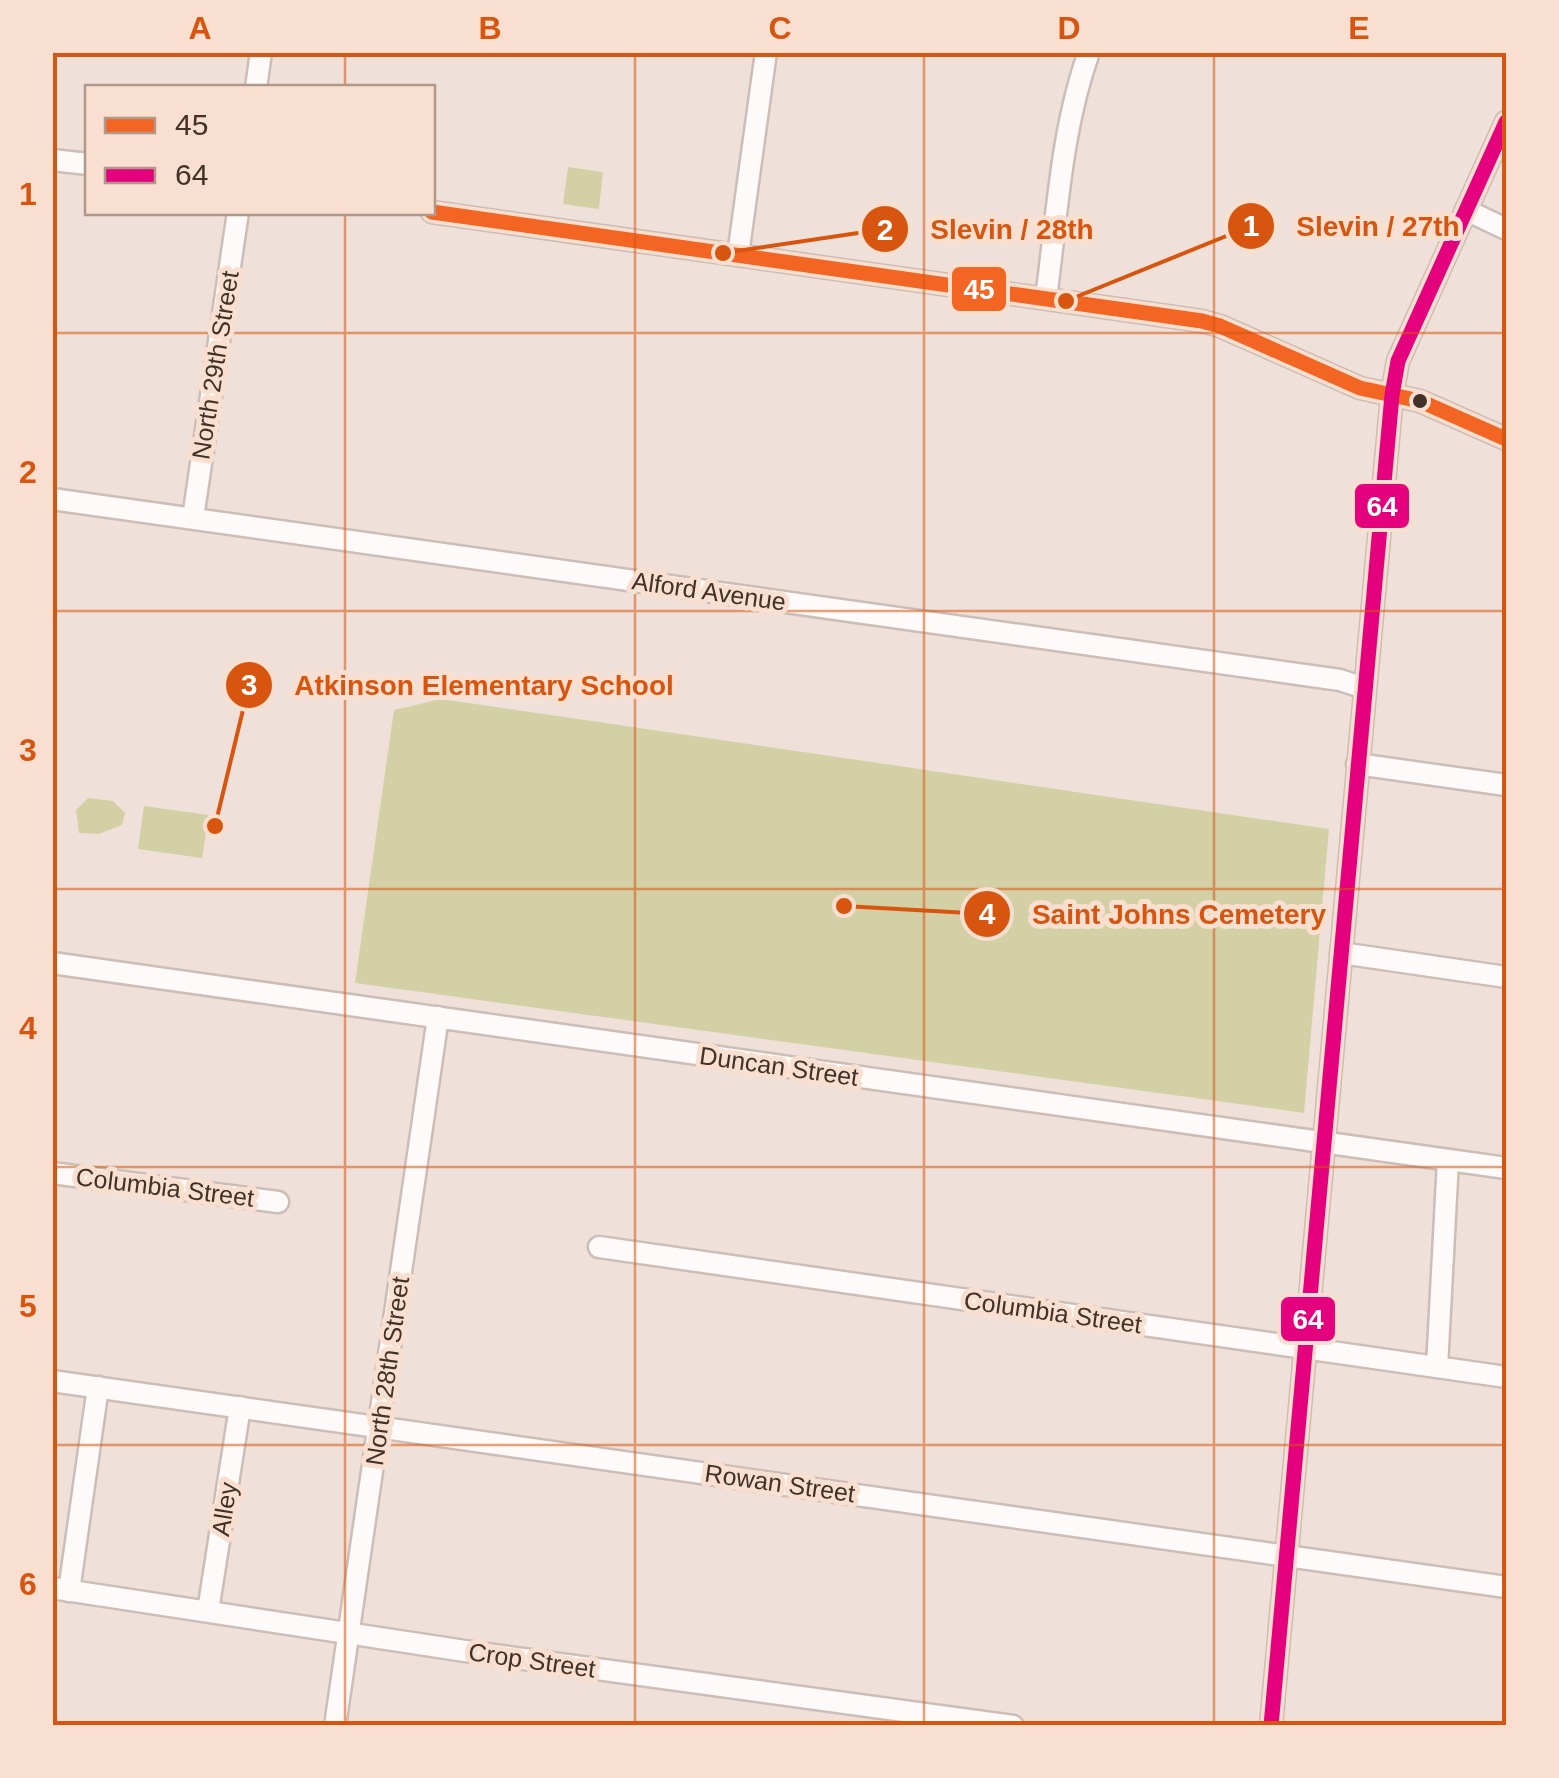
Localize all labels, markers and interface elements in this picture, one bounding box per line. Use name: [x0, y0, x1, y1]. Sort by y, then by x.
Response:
text: A: [188, 10, 212, 46]
text: B: [478, 10, 502, 46]
text: C: [768, 10, 792, 46]
text: D: [1057, 10, 1081, 46]
text: E: [1348, 10, 1370, 46]
legend: [85, 85, 435, 215]
text: 45: [175, 108, 208, 141]
text: 64: [175, 158, 208, 191]
text: 1: [19, 176, 37, 212]
callout: Slevin / 27th: [1226, 197, 1480, 255]
callout: Slevin / 28th: [860, 200, 1113, 258]
text: 1: [1243, 209, 1259, 242]
text: Slevin / 27th: [1296, 211, 1460, 242]
text: 2: [877, 213, 893, 246]
text: Slevin / 28th: [930, 214, 1094, 245]
line badge: 45: [950, 265, 1008, 313]
street label: North 29th Street: [186, 269, 244, 461]
text: 45: [963, 274, 995, 305]
unlabelled marker: [1410, 391, 1430, 411]
text: 2: [19, 454, 37, 490]
line badge: 64: [1353, 482, 1411, 530]
text: 64: [1366, 491, 1398, 522]
street label: Alford Avenue: [630, 566, 788, 616]
callout: Atkinson Elementary School: [224, 656, 693, 714]
text: 3: [241, 668, 257, 701]
text: Atkinson Elementary School: [294, 670, 674, 701]
text: 3: [19, 732, 37, 768]
callout: Saint Johns Cemetery: [962, 885, 1346, 943]
text: 4: [979, 897, 996, 930]
text: Saint Johns Cemetery: [1032, 899, 1326, 930]
text: 4: [19, 1010, 37, 1046]
street label: Duncan Street: [698, 1041, 860, 1091]
street label: Columbia Street: [74, 1162, 256, 1212]
street label: North 28th Street: [360, 1275, 414, 1467]
street label: Columbia Street: [962, 1286, 1144, 1338]
text: 5: [19, 1288, 37, 1324]
line badge: 64: [1279, 1295, 1337, 1343]
text: 64: [1292, 1304, 1324, 1335]
street label: Rowan Street: [703, 1459, 857, 1507]
street label: Alley: [206, 1480, 242, 1538]
text: 6: [19, 1566, 37, 1602]
street label: Crop Street: [467, 1637, 597, 1683]

